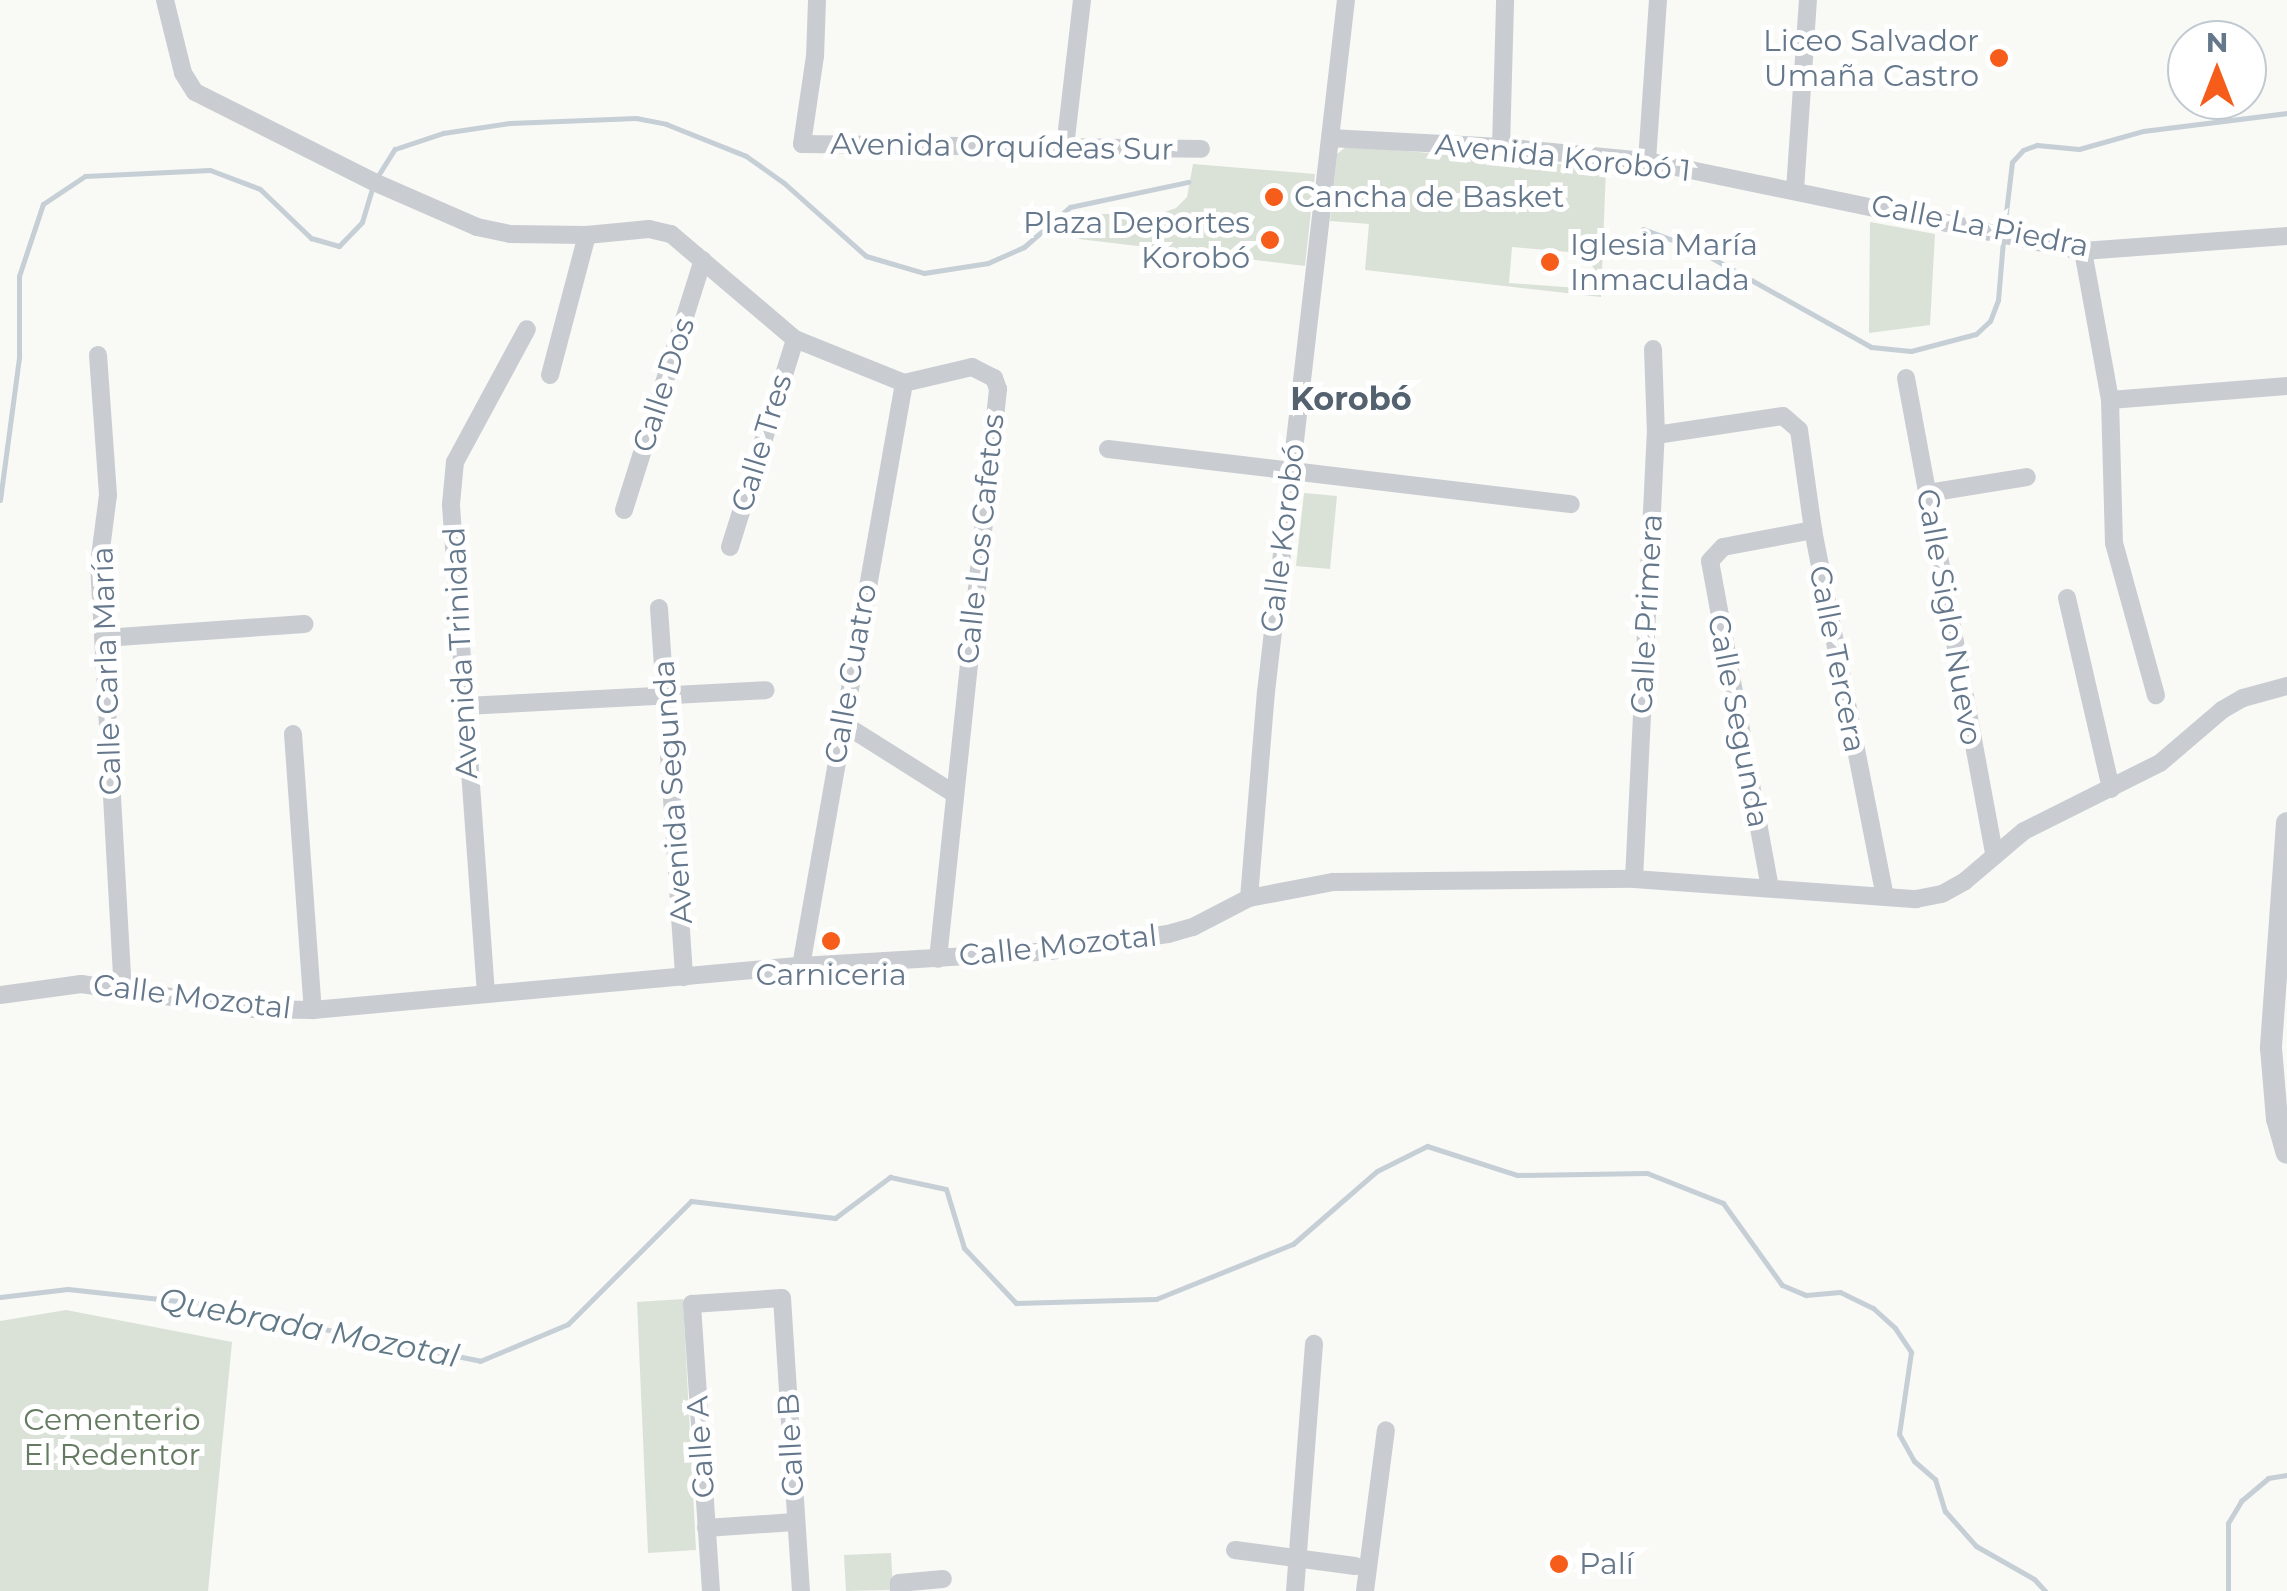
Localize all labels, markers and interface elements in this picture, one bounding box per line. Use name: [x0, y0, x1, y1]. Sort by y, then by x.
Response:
north arrow: [2167, 20, 2267, 120]
place label: Liceo Salvador Umaña Castro: [1763, 23, 1979, 94]
text: N: [2206, 25, 2228, 59]
marker: Liceo Salvador Umaña Castro: [1988, 47, 2010, 69]
street label: Avenida Orquídeas Sur: [830, 126, 1174, 168]
street label: Avenida Korobó 1: [1434, 127, 1692, 189]
place label: Cancha de Basket: [1294, 179, 1564, 215]
marker: Cancha de Basket: [1263, 186, 1285, 208]
street label: Calle La Piedra: [1868, 187, 2092, 265]
place label: Plaza Deportes Korobó: [1023, 205, 1250, 276]
place label: Iglesia María Inmaculada: [1570, 227, 1758, 298]
marker: Plaza Deportes Korobó: [1259, 229, 1281, 251]
marker: Iglesia María Inmaculada: [1539, 251, 1561, 273]
street label: Calle Dos: [625, 313, 703, 457]
street label: Calle Tres: [724, 370, 800, 516]
district label: Korobó: [1290, 380, 1412, 418]
street label: Calle Los Cafetos: [950, 412, 1012, 666]
street label: Calle Korobó: [1254, 442, 1312, 634]
street label: Calle Siglo Nuevo: [1909, 486, 1989, 748]
street label: Calle Primera: [1624, 513, 1670, 715]
street label: Avenida Trinidad: [436, 526, 486, 780]
street label: Calle Carla María: [85, 546, 129, 796]
street label: Calle Tercera: [1801, 563, 1873, 755]
street label: Calle Cuatro: [817, 581, 885, 767]
street label: Calle Segunda: [1700, 611, 1776, 831]
street label: Avenida Segunda: [646, 659, 700, 925]
street label: Calle Mozotal: [957, 918, 1159, 974]
marker: Carniceria: [820, 930, 842, 952]
place label: Carniceria: [755, 957, 907, 993]
street label: Calle Mozotal: [91, 967, 293, 1027]
water label: Quebrada Mozotal: [156, 1280, 462, 1376]
street label: Calle B: [770, 1392, 812, 1498]
street label: Calle A: [679, 1395, 723, 1499]
park label: Cementerio El Redentor: [23, 1402, 201, 1472]
place label: Palí: [1579, 1546, 1634, 1582]
marker: Palí: [1548, 1553, 1570, 1575]

